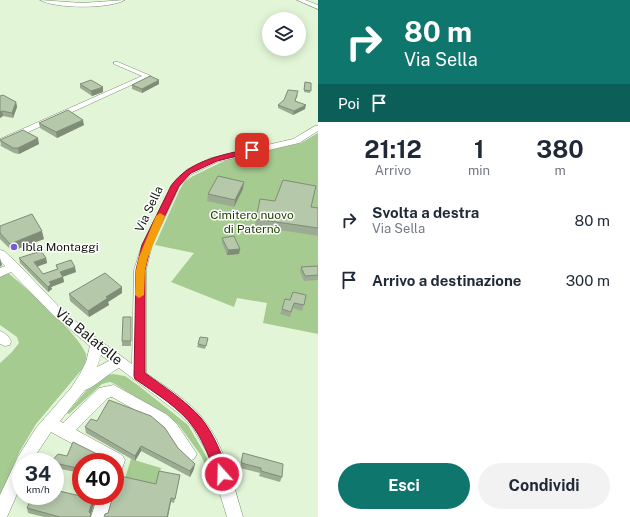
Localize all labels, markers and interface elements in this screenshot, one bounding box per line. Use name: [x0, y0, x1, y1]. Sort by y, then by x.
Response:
map controls: [262, 12, 306, 56]
button: layers: [262, 12, 306, 56]
text: 80 m: [404, 15, 472, 48]
icon: right: [338, 16, 390, 68]
text: Via Sella: [404, 49, 478, 70]
icon: arrive: [368, 92, 390, 114]
text: Poi: [338, 95, 360, 112]
pin: [235, 133, 269, 167]
text: 21:12: [364, 135, 422, 163]
text: 1: [474, 135, 484, 163]
text: 380: [536, 135, 584, 163]
icon: arrive: [241, 139, 263, 161]
text: Arrivo: [375, 163, 411, 178]
text: min: [468, 163, 490, 178]
text: m: [554, 163, 566, 178]
street label: Via Sella: [132, 184, 166, 234]
text: Svolta a destra: [372, 204, 479, 221]
park label: Cimitero nuovo di Paternò: [210, 208, 294, 236]
icon: right: [338, 209, 360, 231]
text: 80 m: [575, 212, 610, 229]
text: Via Sella: [372, 221, 425, 236]
place label: Ibla Montaggi: [22, 240, 99, 254]
marker: Ibla Montaggi: [9, 242, 19, 252]
icon: arrive: [338, 269, 360, 291]
text: Arrivo a destinazione: [372, 272, 521, 289]
text: 300 m: [566, 272, 610, 289]
street label: Via Balatelle: [52, 304, 126, 368]
speed limit sign: 40: [72, 453, 124, 505]
position arrow: [201, 453, 243, 495]
text: 34: [25, 462, 51, 486]
button: Esci: [338, 463, 470, 509]
button: Condividi: [478, 463, 610, 509]
text: km/h: [26, 483, 50, 495]

